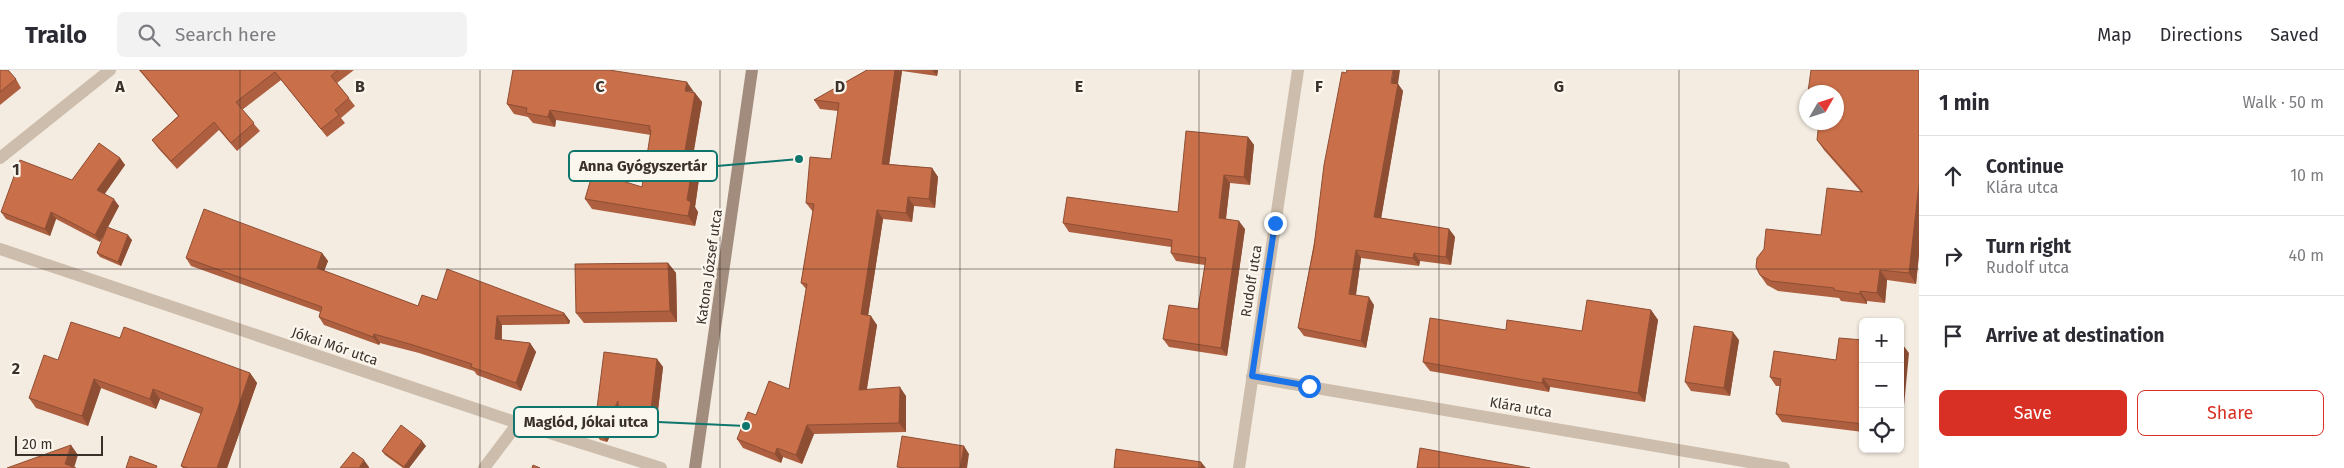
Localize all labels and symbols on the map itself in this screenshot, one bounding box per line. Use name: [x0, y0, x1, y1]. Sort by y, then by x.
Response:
text: A: [114, 77, 125, 96]
text: B: [355, 77, 365, 96]
text: C: [595, 77, 605, 96]
text: D: [835, 77, 845, 96]
text: E: [1075, 77, 1083, 96]
text: F: [1315, 77, 1323, 96]
text: G: [1554, 77, 1564, 96]
north arrow: [1799, 85, 1844, 130]
callout: Anna Gyógyszertár: [569, 151, 717, 181]
text: Anna Gyógyszertár: [578, 157, 708, 175]
text: 1: [12, 160, 20, 179]
street label: Katona József utca: [693, 208, 726, 326]
route end: [1264, 212, 1287, 235]
street label: Rudolf utca: [1237, 244, 1266, 318]
street label: Jókai Mór utca: [290, 324, 380, 369]
text: 2: [12, 359, 20, 378]
route start: [1298, 375, 1321, 398]
street label: Klára utca: [1488, 394, 1554, 421]
callout: Maglód, Jókai utca: [514, 407, 658, 437]
text: Maglód, Jókai utca: [524, 413, 648, 431]
scale bar: [15, 433, 102, 456]

